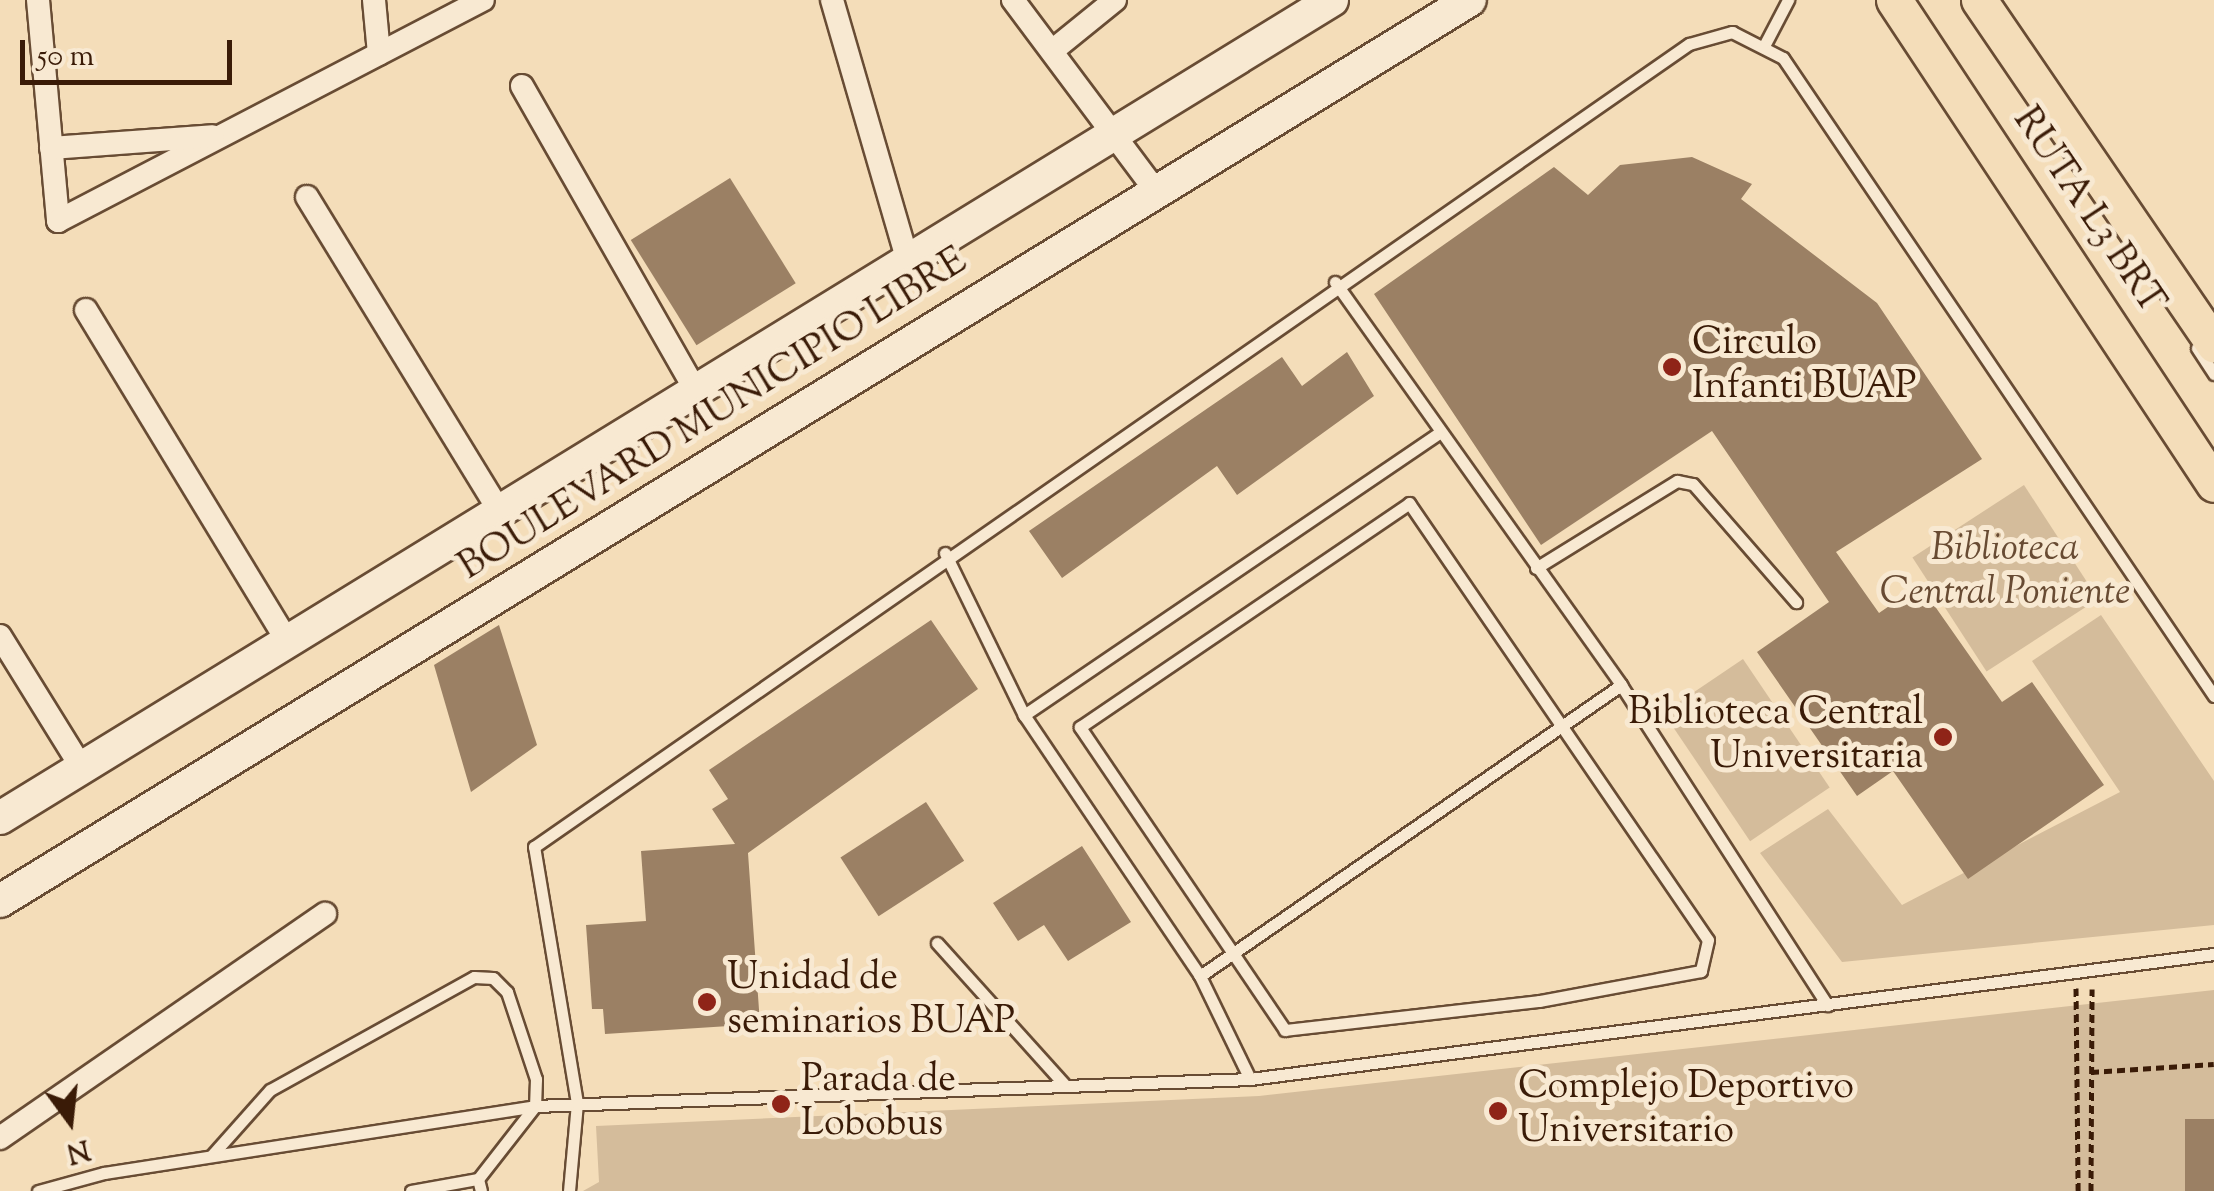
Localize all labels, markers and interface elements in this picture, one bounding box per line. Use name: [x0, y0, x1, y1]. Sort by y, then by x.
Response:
scale bar: [25, 20, 238, 82]
text: 50 m: [37, 36, 94, 79]
street label: RUTA L3 BRT: [2001, 100, 2173, 324]
street label: BOULEVARD MUNICIPIO LIBRE: [452, 240, 976, 592]
place label: Circulo Infanti BUAP: [1692, 322, 1916, 412]
marker: Circulo Infanti BUAP: [1661, 356, 1683, 378]
park label: Biblioteca Central Poniente: [1880, 528, 2130, 618]
place label: Biblioteca Central Universitaria: [1628, 692, 1923, 782]
marker: Biblioteca Central Universitaria: [1932, 726, 1954, 748]
place label: Unidad de seminarios BUAP: [727, 957, 1015, 1046]
marker: Unidad de seminarios BUAP: [696, 991, 718, 1013]
place label: Parada de Lobobus: [801, 1059, 956, 1148]
place label: Complejo Deportivo Universitario: [1518, 1066, 1854, 1156]
north arrow: [20, 1071, 120, 1171]
marker: Parada de Lobobus: [770, 1093, 792, 1115]
marker: Complejo Deportivo Universitario: [1487, 1100, 1509, 1122]
text: N: [62, 1128, 94, 1172]

